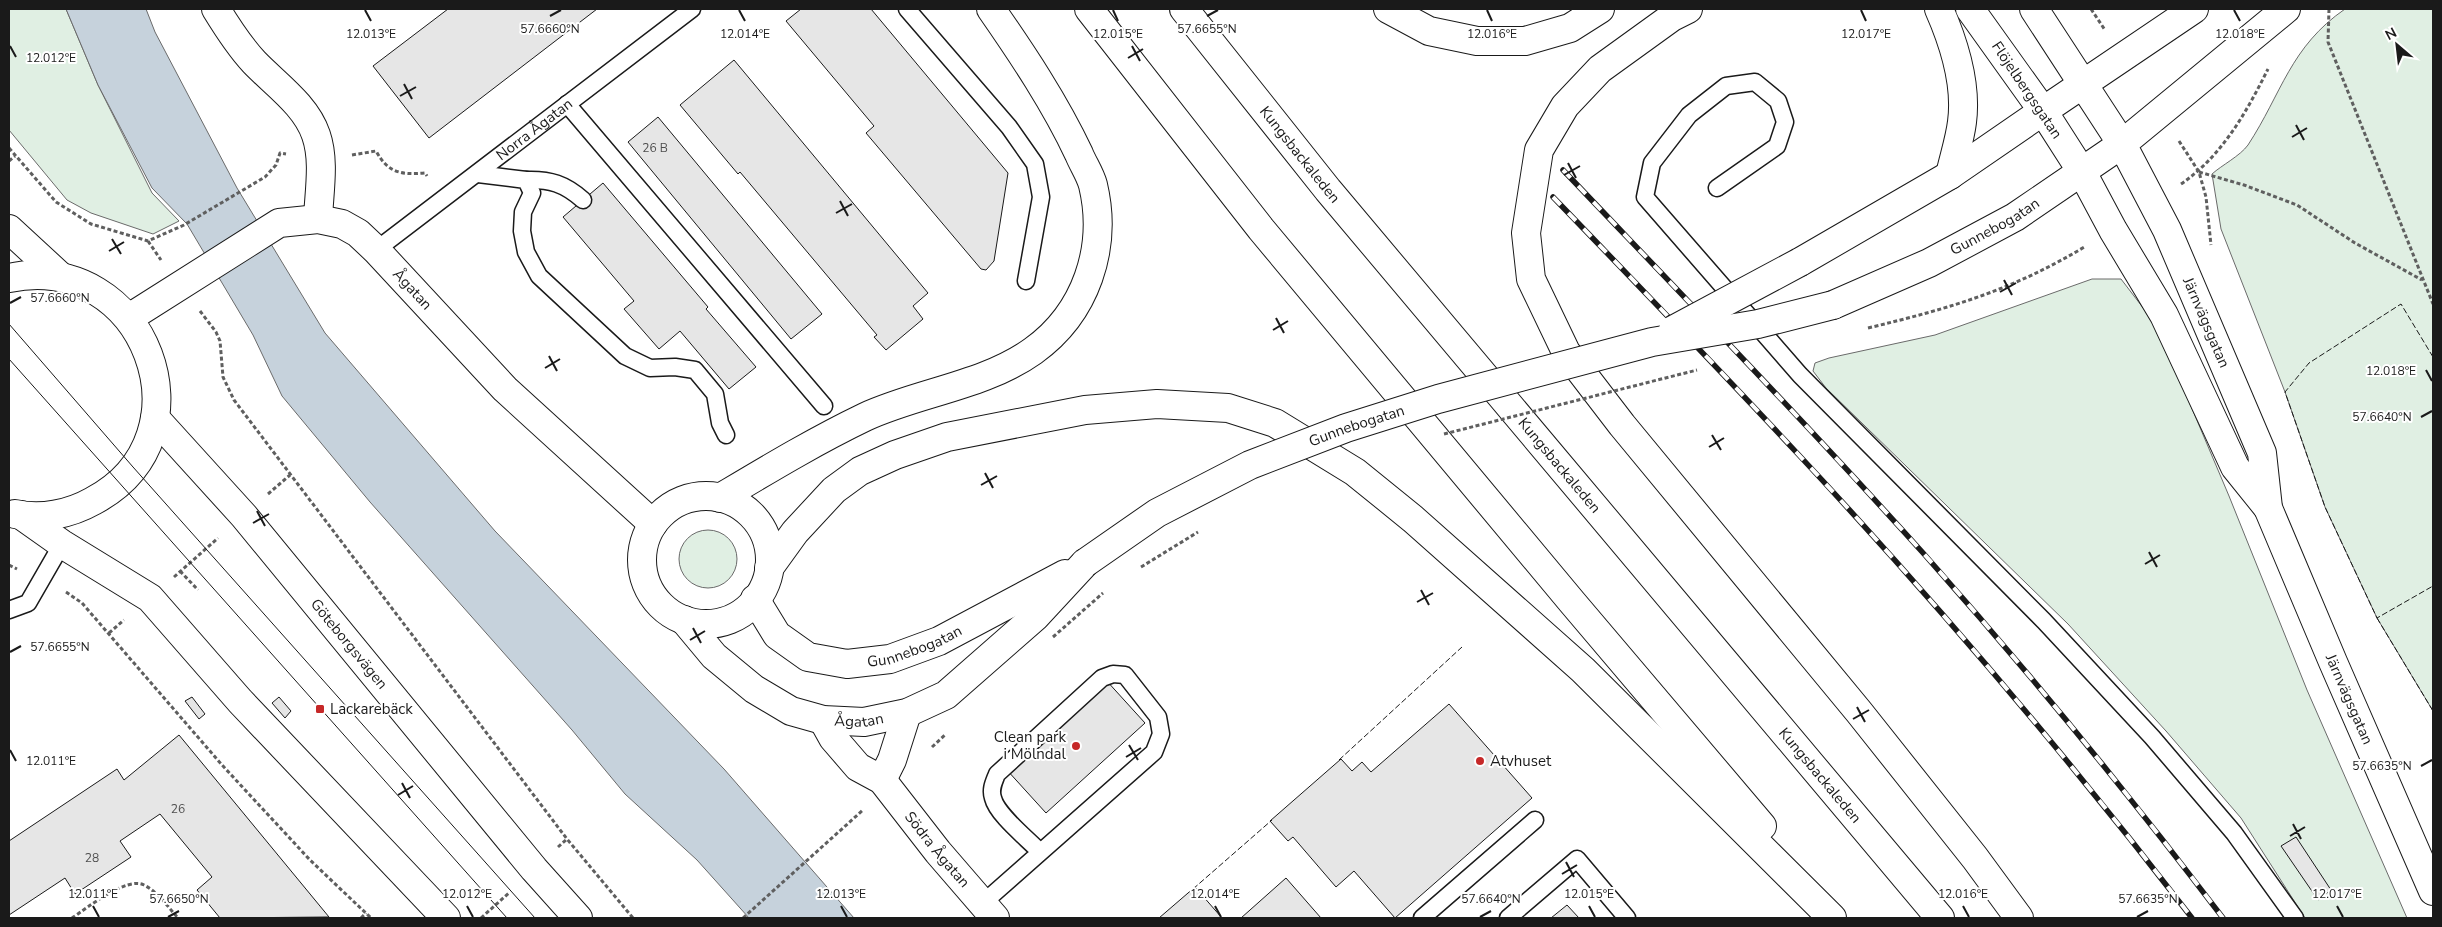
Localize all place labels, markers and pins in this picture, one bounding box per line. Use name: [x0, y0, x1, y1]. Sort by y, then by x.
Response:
place label: Lackarebäck: [330, 699, 413, 719]
marker: Lackarebäck: [314, 703, 326, 715]
place label: Clean park i Mölndal: [994, 727, 1067, 764]
marker: Clean park i Mölndal: [1070, 740, 1082, 752]
place label: Atvhuset: [1490, 751, 1552, 771]
marker: Atvhuset: [1474, 755, 1486, 767]

